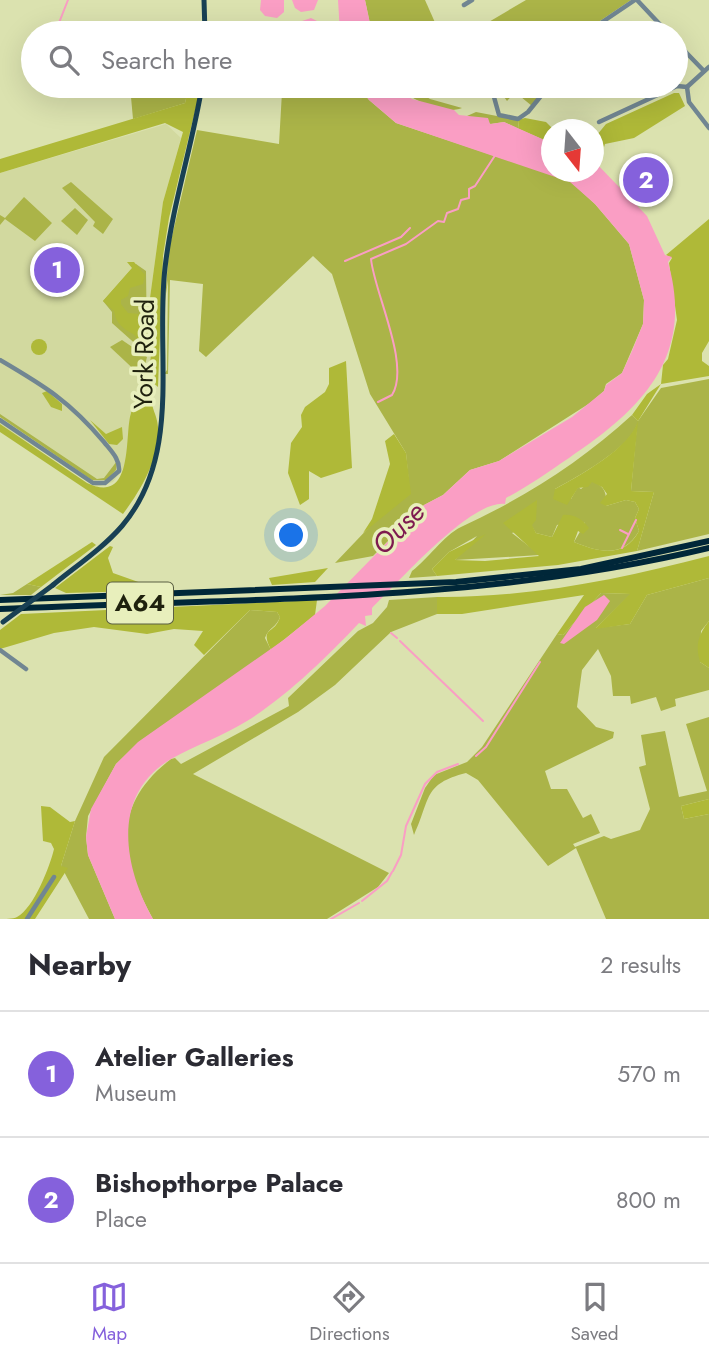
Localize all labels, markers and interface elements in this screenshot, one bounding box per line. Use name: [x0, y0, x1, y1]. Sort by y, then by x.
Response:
search box: [21, 21, 688, 98]
icon: search: [45, 41, 83, 79]
text: Search here: [101, 41, 233, 79]
north arrow: [541, 119, 604, 182]
pin: 2: [623, 154, 669, 206]
pin: 1: [34, 244, 80, 296]
street label: York Road: [124, 298, 164, 410]
water label: Ouse: [362, 492, 434, 564]
your location: [274, 518, 308, 552]
road number: A64: [107, 582, 173, 624]
text: Nearby: [28, 943, 131, 986]
text: 2 results: [600, 948, 681, 982]
text: Atelier Galleries: [95, 1038, 294, 1076]
text: 1: [45, 1057, 57, 1091]
text: 570 m: [617, 1057, 681, 1091]
text: Museum: [95, 1076, 177, 1110]
text: Bishopthorpe Palace: [95, 1164, 344, 1202]
text: 2: [43, 1183, 59, 1217]
text: 800 m: [616, 1183, 681, 1217]
text: Place: [95, 1202, 147, 1236]
tab: Map: [90, 1278, 128, 1347]
tab: Directions: [309, 1278, 390, 1347]
tab: Saved: [570, 1278, 619, 1347]

